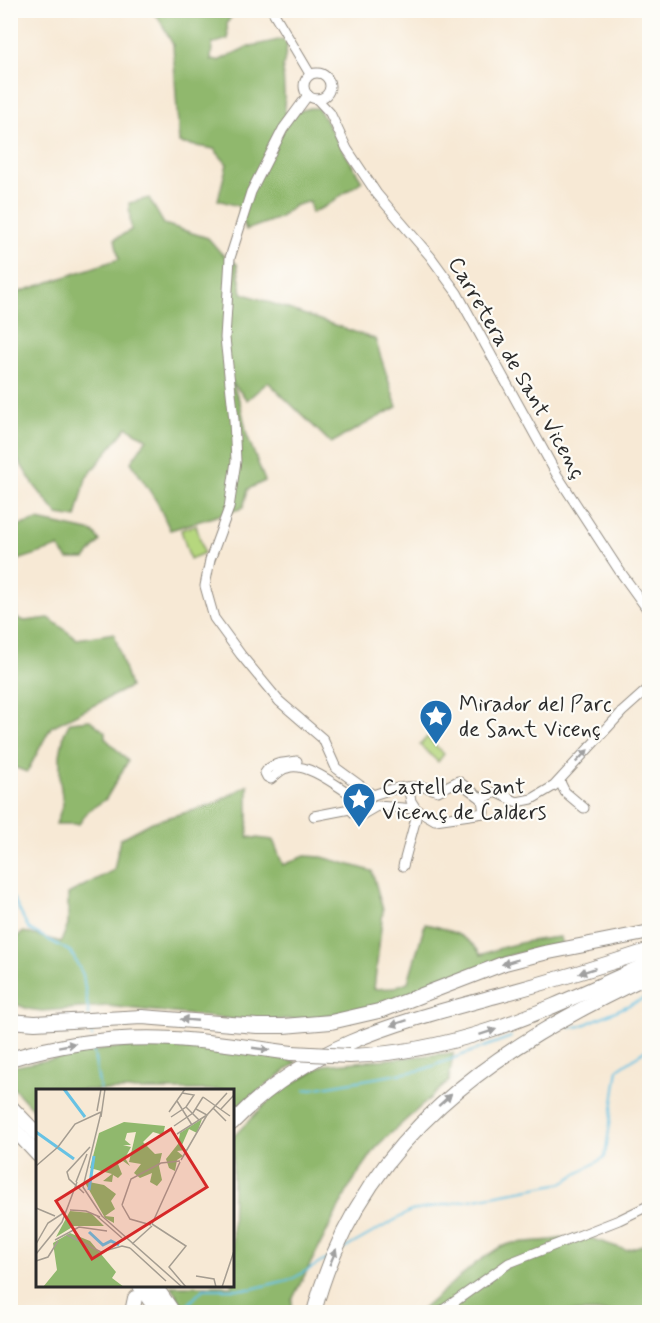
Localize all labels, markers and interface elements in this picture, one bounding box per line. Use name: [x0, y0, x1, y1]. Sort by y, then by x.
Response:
street label: Carretera de Sant Vicenç: [441, 252, 591, 484]
place label: Mirador del Parc de Sant Vicenç: [459, 691, 612, 744]
place icon: Mirador del Parc de Sant Vicenç: [418, 698, 454, 745]
one-way arrow: [575, 749, 589, 763]
place label: Castell de Sant Vicenç de Calders: [382, 774, 547, 827]
place icon: Castell de Sant Vicenç de Calders: [341, 781, 377, 828]
one-way arrow: [501, 958, 519, 967]
one-way arrow: [578, 966, 596, 976]
one-way arrow: [179, 1015, 198, 1025]
one-way arrow: [390, 1019, 408, 1028]
one-way arrow: [479, 1026, 497, 1036]
one-way arrow: [58, 1041, 77, 1050]
one-way arrow: [252, 1045, 271, 1054]
inset map: [36, 1089, 234, 1287]
one-way arrow: [438, 1093, 453, 1107]
one-way arrow: [328, 1248, 338, 1266]

